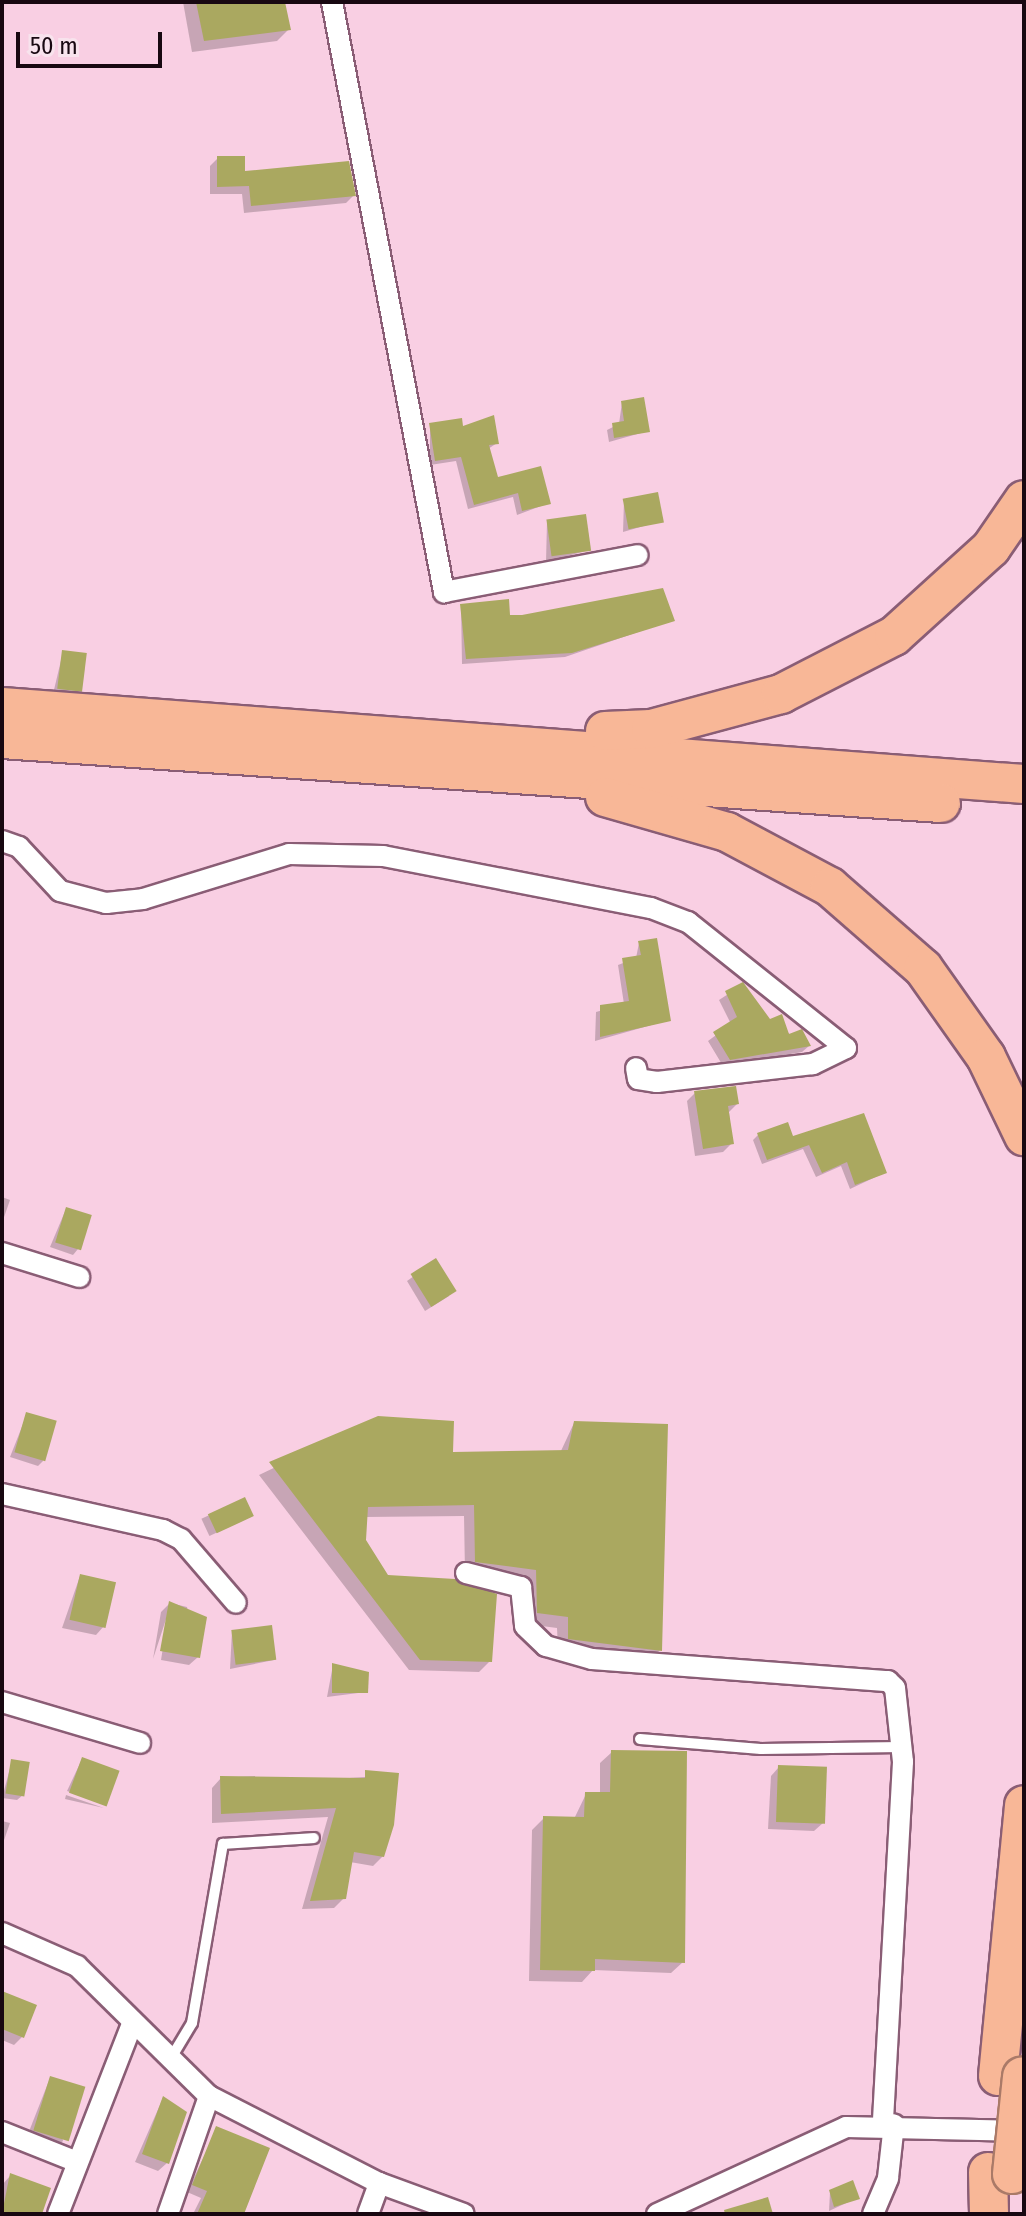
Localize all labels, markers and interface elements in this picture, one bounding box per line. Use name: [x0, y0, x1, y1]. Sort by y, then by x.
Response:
scale bar: [20, 16, 166, 66]
text: 50 m: [30, 32, 78, 60]

